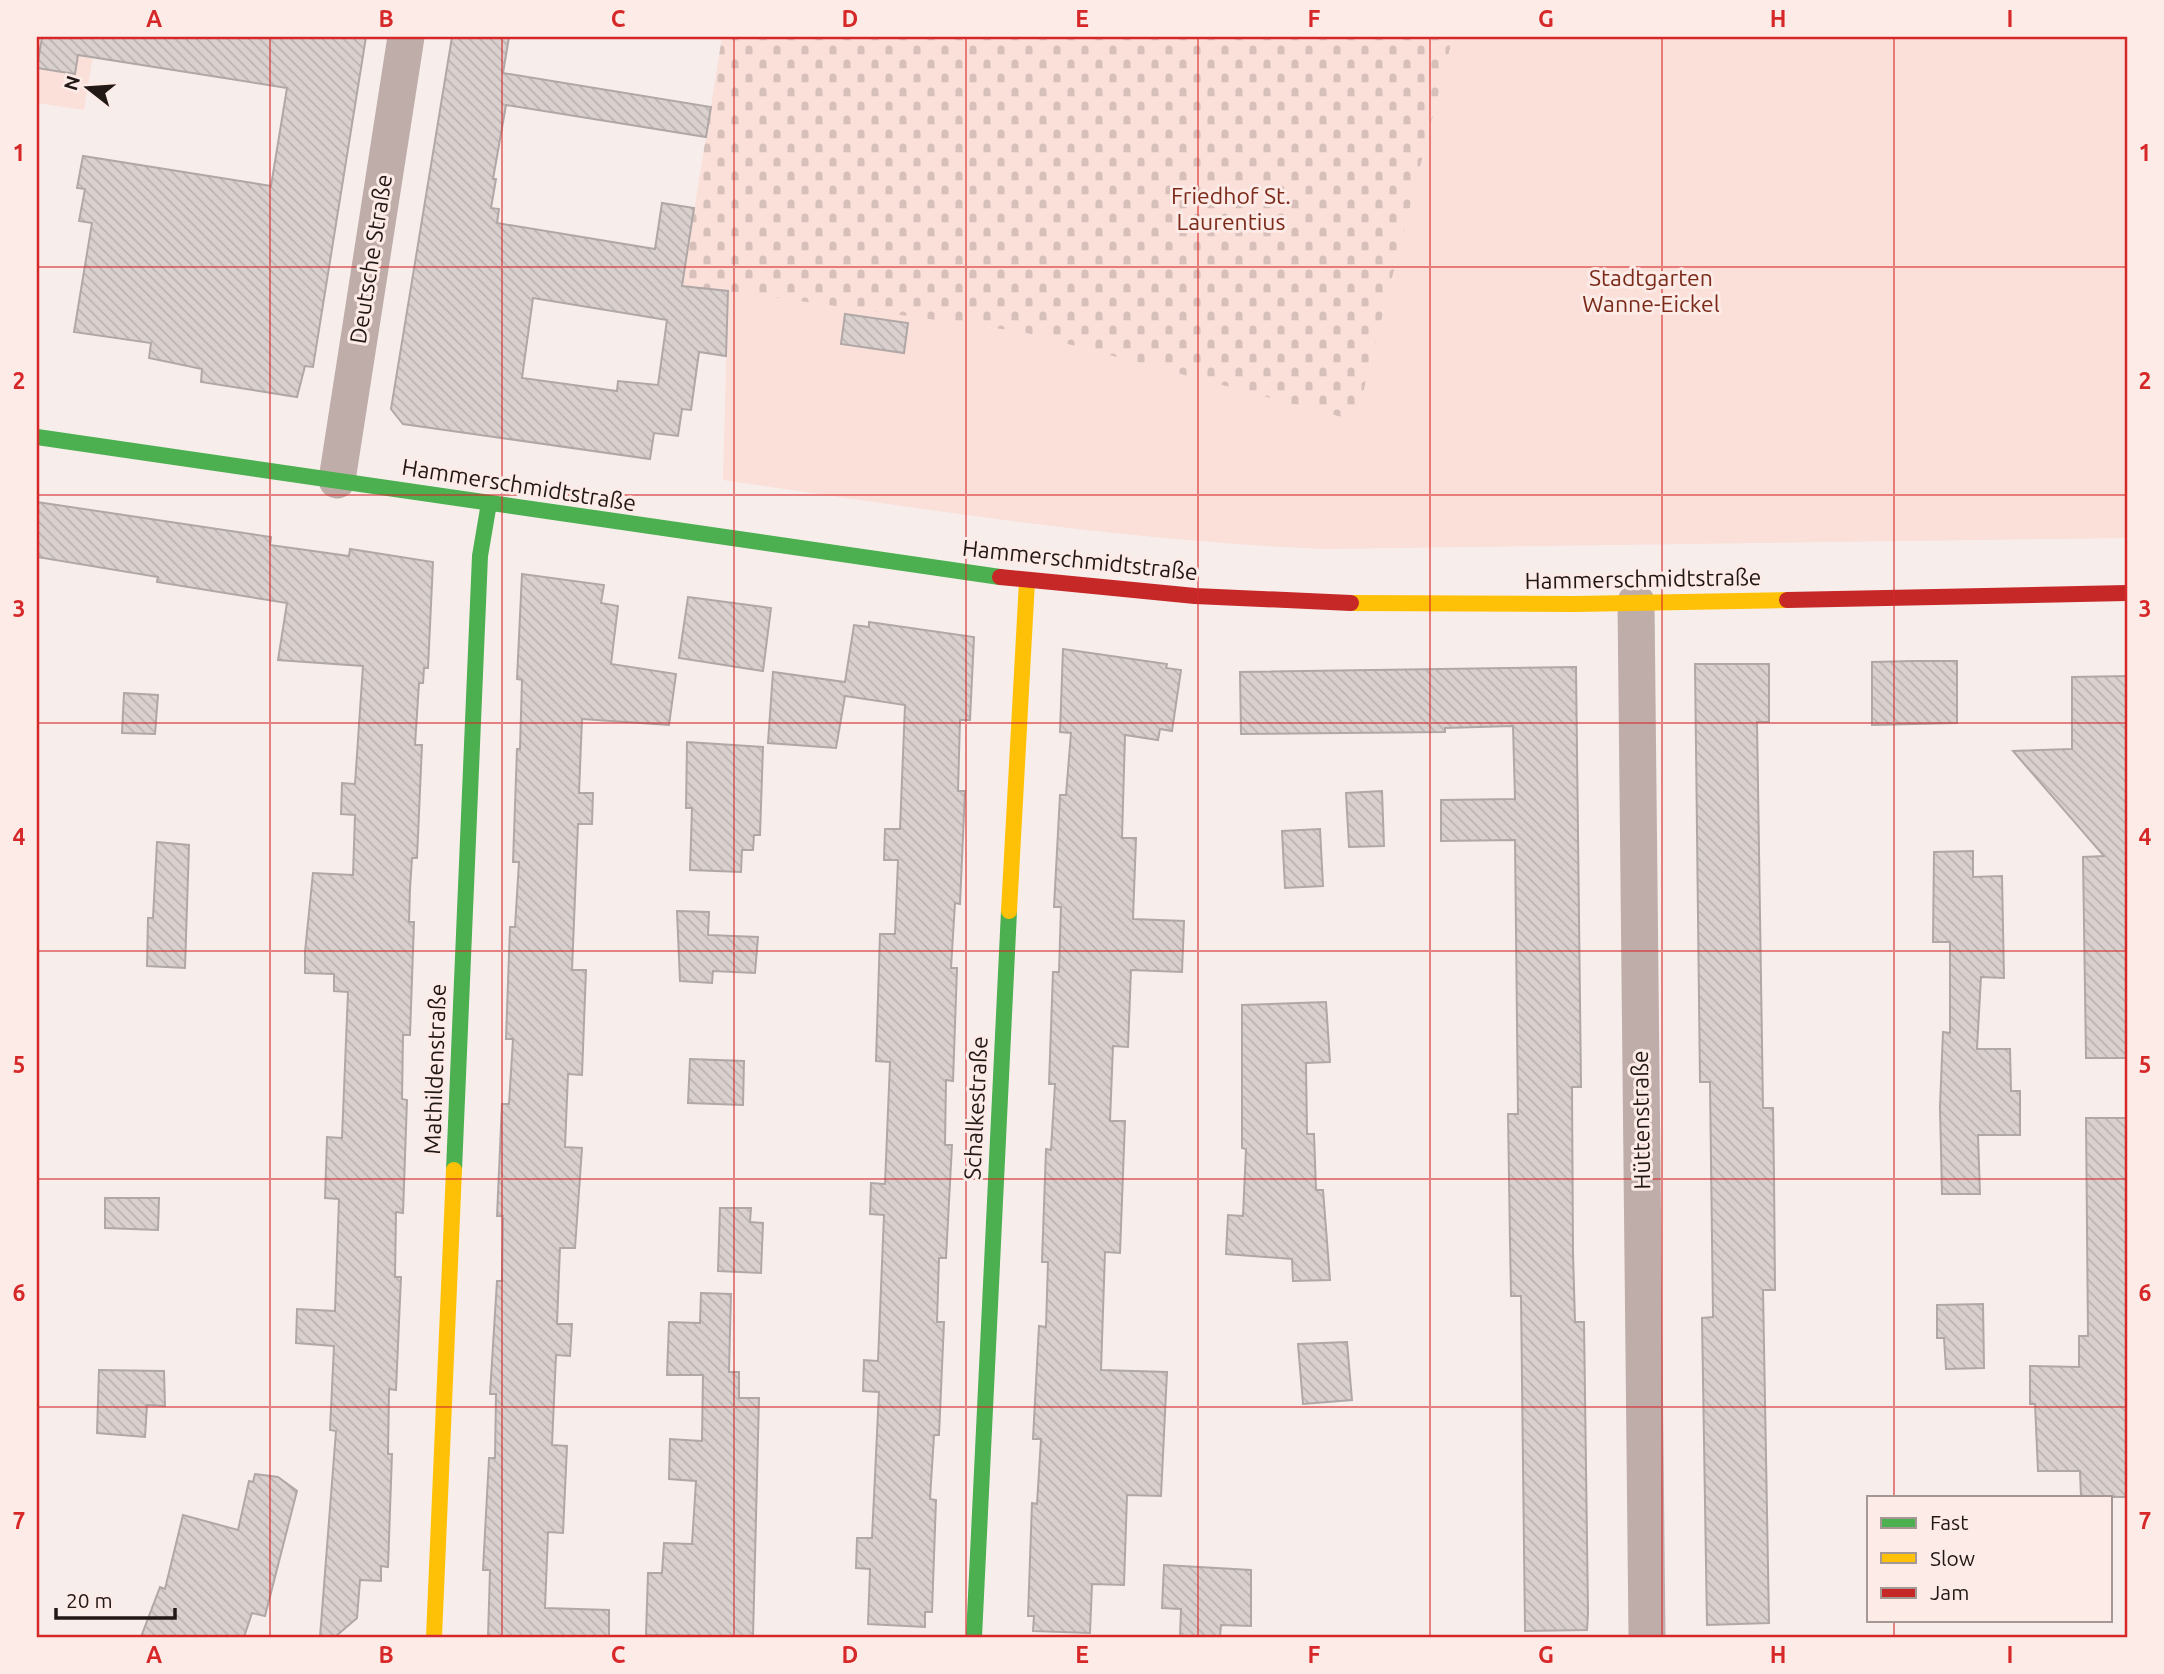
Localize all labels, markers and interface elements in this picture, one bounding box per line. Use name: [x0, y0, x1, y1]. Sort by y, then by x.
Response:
text: A: [146, 6, 162, 31]
text: B: [378, 6, 394, 31]
text: C: [611, 6, 626, 31]
text: D: [842, 6, 858, 31]
text: E: [1075, 6, 1089, 31]
text: F: [1308, 6, 1321, 31]
text: G: [1538, 6, 1554, 31]
text: H: [1770, 6, 1786, 31]
text: I: [2007, 6, 2013, 31]
north arrow: [52, 52, 122, 122]
text: N: [59, 73, 84, 93]
text: 1: [13, 140, 25, 165]
text: 1: [2139, 140, 2151, 165]
street label: Deutsche Straße: [345, 172, 396, 345]
park label: Friedhof St. Laurentius: [1171, 183, 1291, 234]
park label: Stadtgarten Wanne-Eickel: [1582, 265, 1720, 316]
text: 2: [13, 368, 25, 393]
text: 2: [2139, 368, 2151, 393]
street label: Hammerschmidtstraße: [400, 454, 638, 515]
street label: Hammerschmidtstraße: [961, 535, 1199, 584]
street label: Hammerschmidtstraße: [1524, 564, 1762, 593]
text: 3: [13, 596, 25, 621]
text: 3: [2139, 596, 2151, 621]
text: 4: [13, 824, 26, 849]
text: 4: [2139, 824, 2152, 849]
street label: Mathildenstraße: [419, 983, 450, 1155]
street label: Schalkestraße: [959, 1036, 992, 1180]
street label: Hüttenstraße: [1627, 1050, 1654, 1190]
text: 5: [13, 1052, 25, 1077]
text: 5: [2139, 1052, 2151, 1077]
text: 6: [13, 1280, 26, 1305]
text: 6: [2139, 1280, 2152, 1305]
legend: [1867, 1496, 2112, 1622]
text: 7: [13, 1508, 25, 1533]
text: 7: [2139, 1508, 2151, 1533]
text: Fast: [1930, 1510, 1968, 1534]
text: Slow: [1930, 1546, 1975, 1570]
scale bar: [56, 1576, 175, 1620]
text: Jam: [1930, 1580, 1969, 1604]
text: 20 m: [66, 1588, 113, 1612]
text: A: [146, 1642, 162, 1667]
text: B: [378, 1642, 394, 1667]
text: C: [611, 1642, 626, 1667]
text: D: [842, 1642, 858, 1667]
text: E: [1075, 1642, 1089, 1667]
text: F: [1308, 1642, 1321, 1667]
text: G: [1538, 1642, 1554, 1667]
text: H: [1770, 1642, 1786, 1667]
text: I: [2007, 1642, 2013, 1667]

